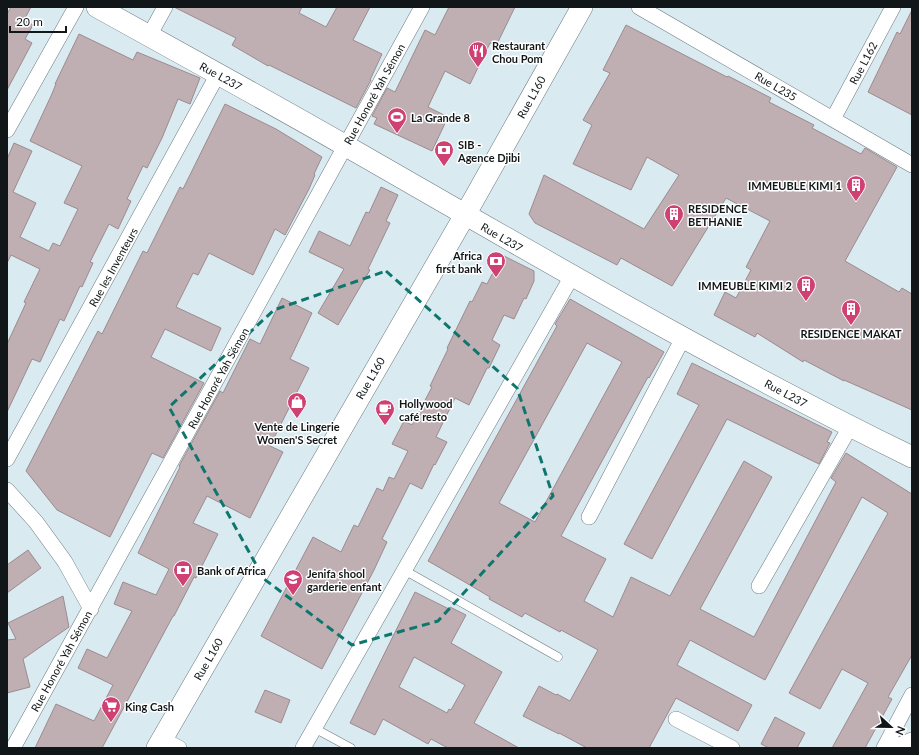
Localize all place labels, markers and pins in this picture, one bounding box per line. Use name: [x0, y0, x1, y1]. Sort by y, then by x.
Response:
place label: Restaurant Chou Pom: [492, 39, 546, 65]
restaurant icon: Restaurant Chou Pom: [467, 40, 489, 68]
sports icon: La Grande 8: [386, 106, 408, 134]
place label: La Grande 8: [411, 111, 470, 124]
place label: SIB - Agence Djibi: [457, 138, 520, 164]
bank icon: SIB - Agence Djibi: [433, 139, 455, 167]
building icon: IMMEUBLE KIMI 1: [845, 174, 867, 202]
place label: IMMEUBLE KIMI 1: [748, 179, 842, 192]
place label: RESIDENCE BETHANIE: [688, 202, 747, 228]
building icon: RESIDENCE BETHANIE: [663, 203, 685, 231]
place label: Africa first bank: [436, 249, 482, 275]
bank icon: Africa first bank: [485, 250, 507, 278]
building icon: IMMEUBLE KIMI 2: [795, 274, 817, 302]
place label: IMMEUBLE KIMI 2: [698, 279, 792, 292]
building icon: RESIDENCE MAKAT: [840, 298, 862, 326]
place label: RESIDENCE MAKAT: [800, 327, 902, 340]
shop icon: Vente de Lingerie Women'S Secret: [286, 391, 308, 419]
place label: Hollywood café resto: [399, 397, 453, 423]
cafe icon: Hollywood café resto: [374, 398, 396, 426]
place label: Vente de Lingerie Women'S Secret: [253, 420, 340, 446]
bank icon: Bank of Africa: [172, 559, 194, 587]
place label: Bank of Africa: [197, 564, 266, 577]
place label: Jenifa shool garderie enfant: [307, 567, 383, 593]
school or university icon: Jenifa shool garderie enfant: [282, 568, 304, 596]
supermarket icon: King Cash: [100, 695, 122, 723]
place label: King Cash: [125, 700, 174, 713]

